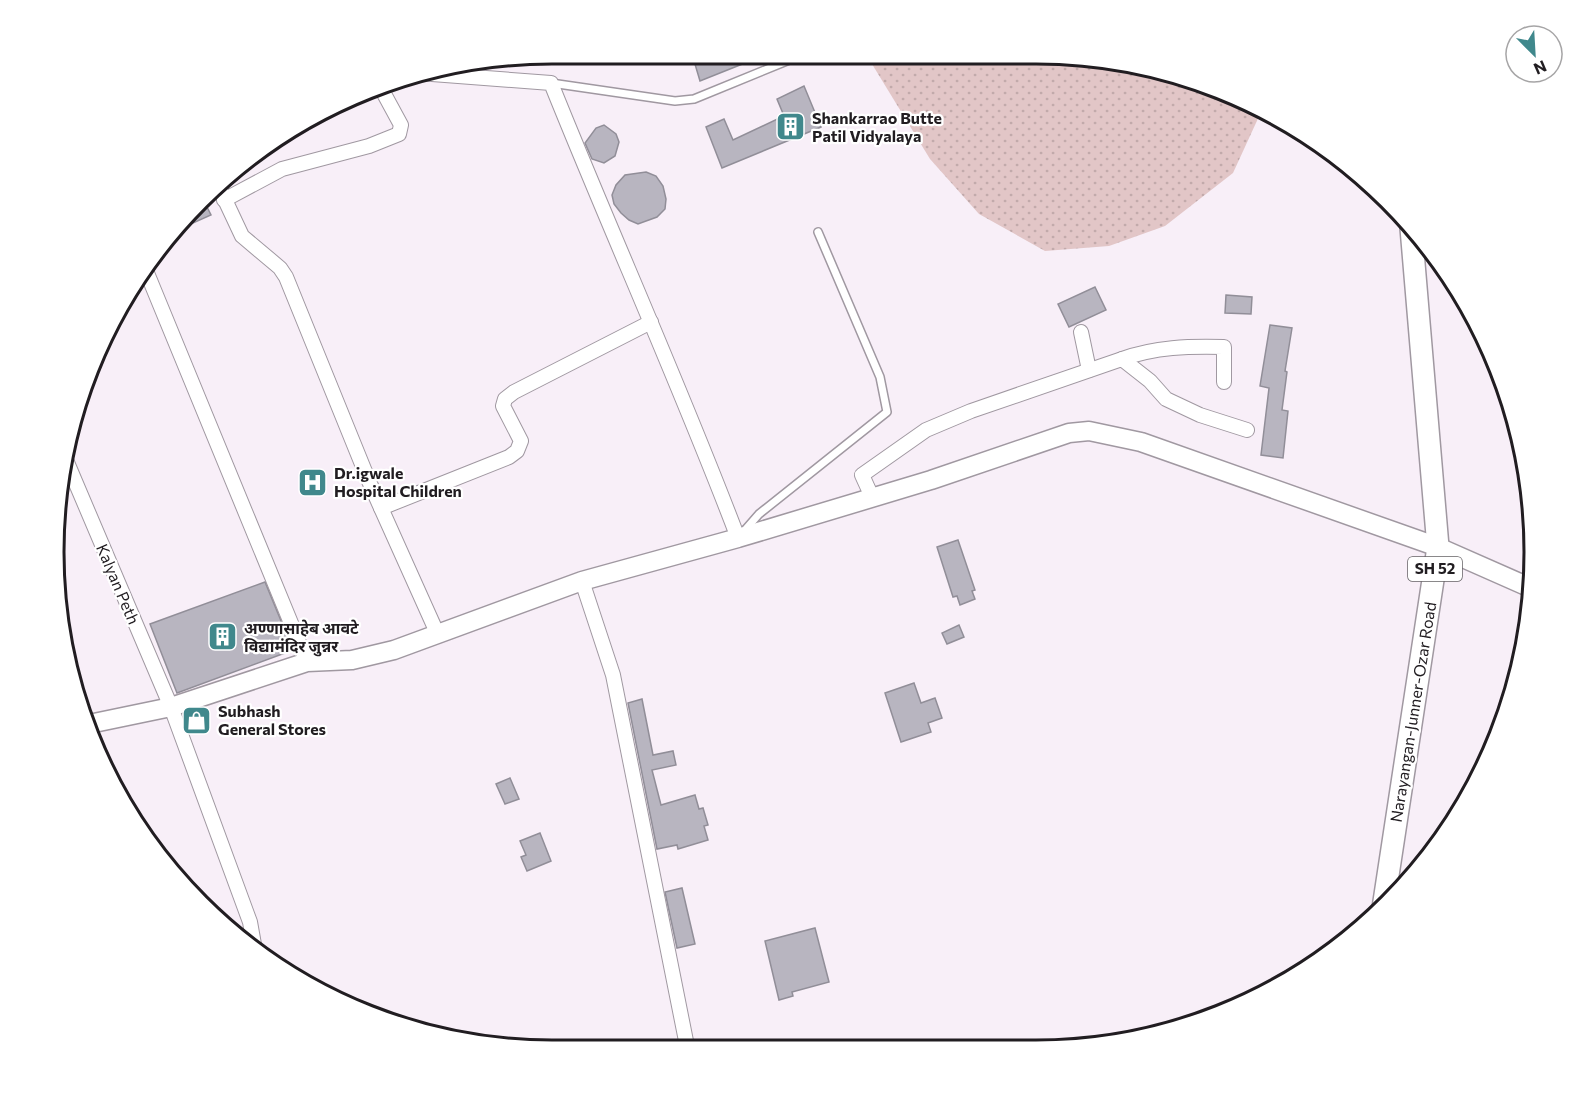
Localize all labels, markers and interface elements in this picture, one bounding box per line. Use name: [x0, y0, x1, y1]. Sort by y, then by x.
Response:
north arrow: [1504, 24, 1564, 84]
text: N: [1531, 57, 1550, 79]
place label: Shankarrao Butte Patil Vidyalaya: [812, 108, 942, 145]
building icon: Shankarrao Butte Patil Vidyalaya: [775, 111, 807, 143]
place label: Dr.igwale Hospital Children: [334, 463, 462, 500]
hospital icon: Dr.igwale Hospital Children: [297, 466, 329, 498]
street label: Kalyan Peth: [93, 541, 144, 627]
road number: SH 52: [1408, 557, 1462, 581]
street label: Narayangan-Junner-Ozar Road: [1386, 600, 1439, 824]
place label: अण्णासाहेब आवटे विद्यामंदिर जुन्नर: [244, 618, 359, 657]
building icon: अण्णासाहेब आवटे विद्यामंदिर जुन्नर: [207, 621, 239, 653]
place label: Subhash General Stores: [218, 701, 326, 738]
shop icon: Subhash General Stores: [181, 704, 213, 736]

